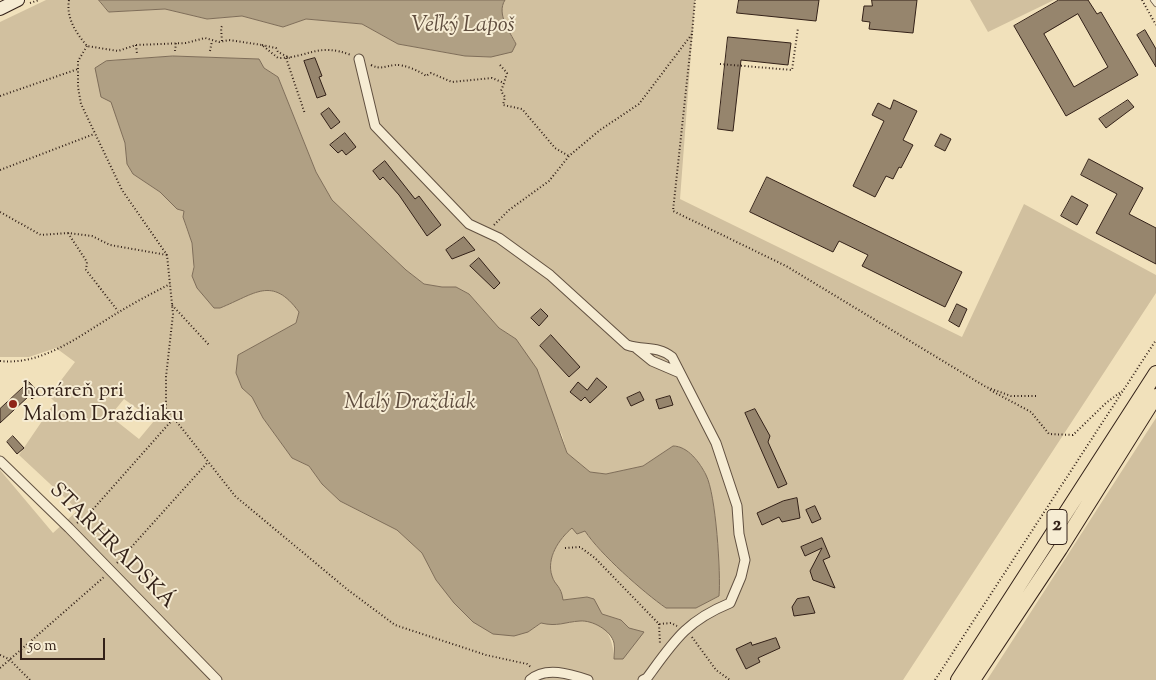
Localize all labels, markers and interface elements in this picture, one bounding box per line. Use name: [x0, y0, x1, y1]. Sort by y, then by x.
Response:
water label: Veľký Lapoš: [411, 14, 515, 40]
place label: horáreň pri Malom Draždiaku: [23, 379, 184, 429]
water label: Malý Draždiak: [344, 391, 476, 417]
marker: horáreň pri Malom Draždiaku: [7, 398, 19, 410]
street label: STARHRADSKÁ: [43, 479, 179, 615]
road number: 2: [1047, 510, 1067, 544]
scale bar: [22, 628, 108, 660]
text: 50 m: [28, 636, 57, 657]

